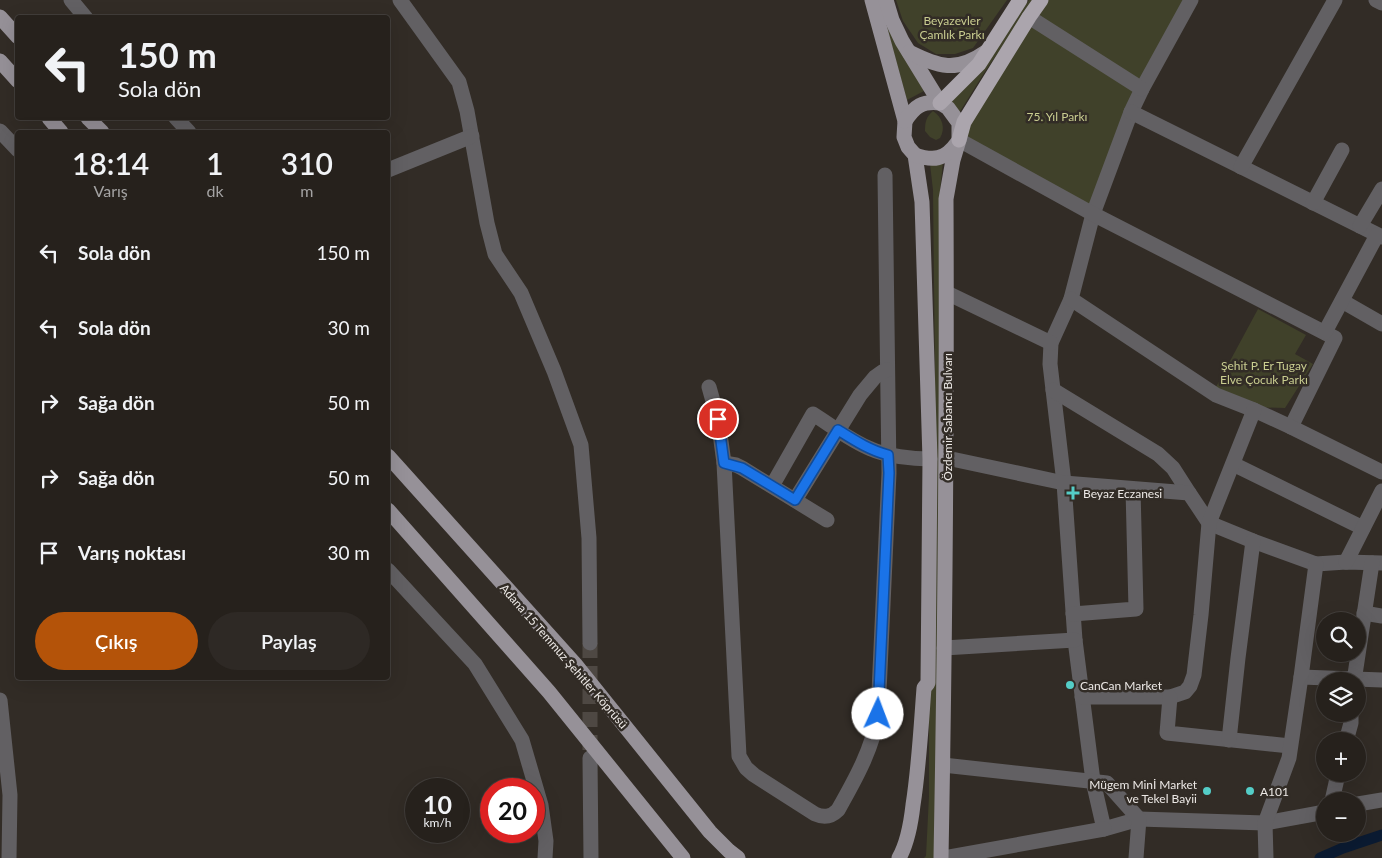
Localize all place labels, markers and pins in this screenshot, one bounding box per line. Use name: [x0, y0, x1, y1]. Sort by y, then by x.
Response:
pin: [697, 398, 739, 440]
place label: Beyaz Eczanesi: [1083, 486, 1162, 501]
marker: Beyaz Eczanesi: [1067, 487, 1079, 499]
place label: CanCan Market: [1080, 678, 1163, 693]
marker: CanCan Market: [1064, 679, 1076, 691]
place label: Mügem Minİ Market ve Tekel Bayii: [1089, 777, 1198, 806]
place label: A101: [1260, 784, 1289, 799]
marker: Mügem Minİ Market ve Tekel Bayii: [1201, 785, 1213, 797]
marker: A101: [1244, 785, 1256, 797]

